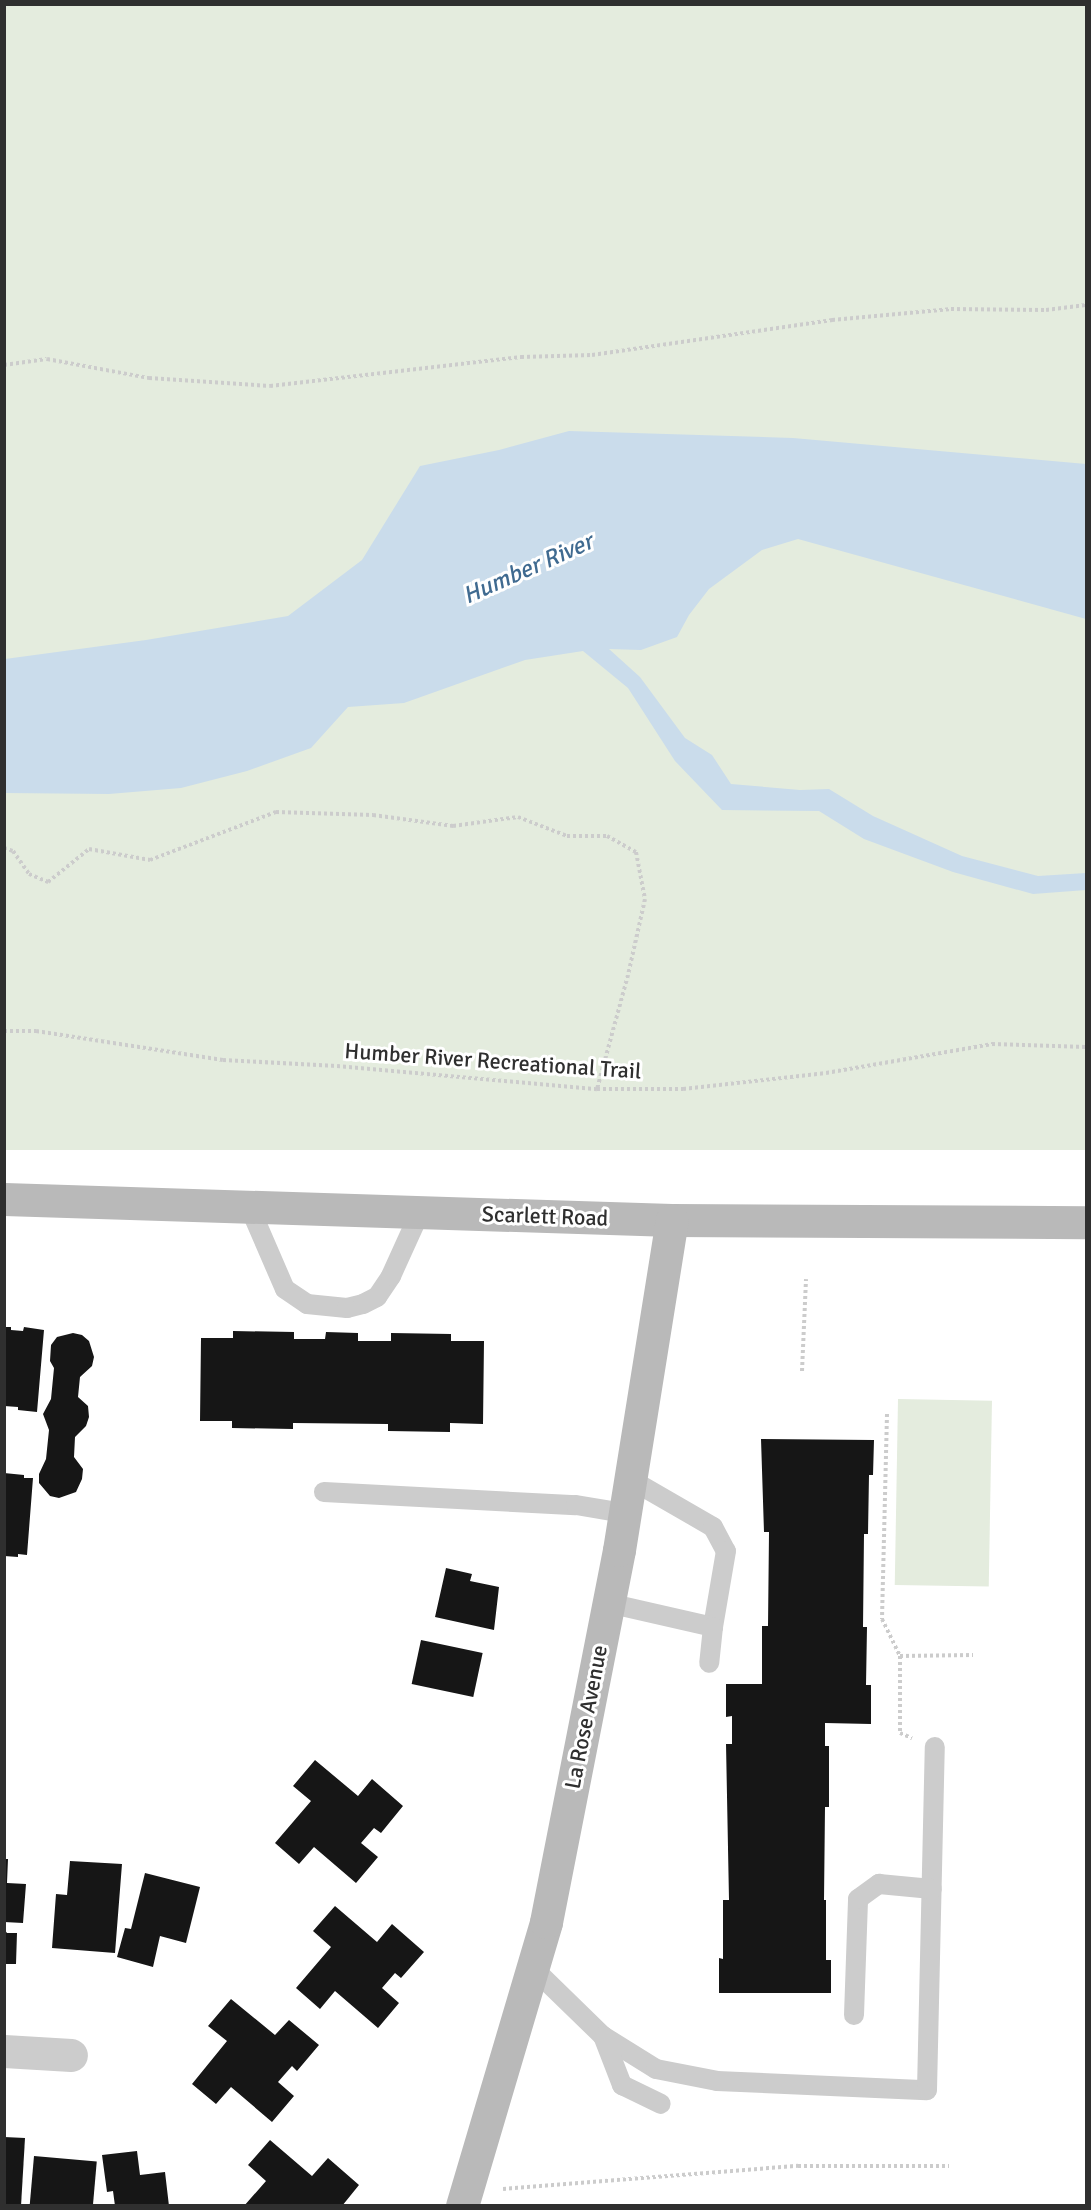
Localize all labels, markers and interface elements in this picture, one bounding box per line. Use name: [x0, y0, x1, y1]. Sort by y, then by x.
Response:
water label: Humber River: [458, 528, 598, 610]
street label: Humber River Recreational Trail: [344, 1037, 642, 1085]
street label: Scarlett Road: [481, 1201, 609, 1231]
street label: La Rose Avenue: [559, 1643, 613, 1791]

